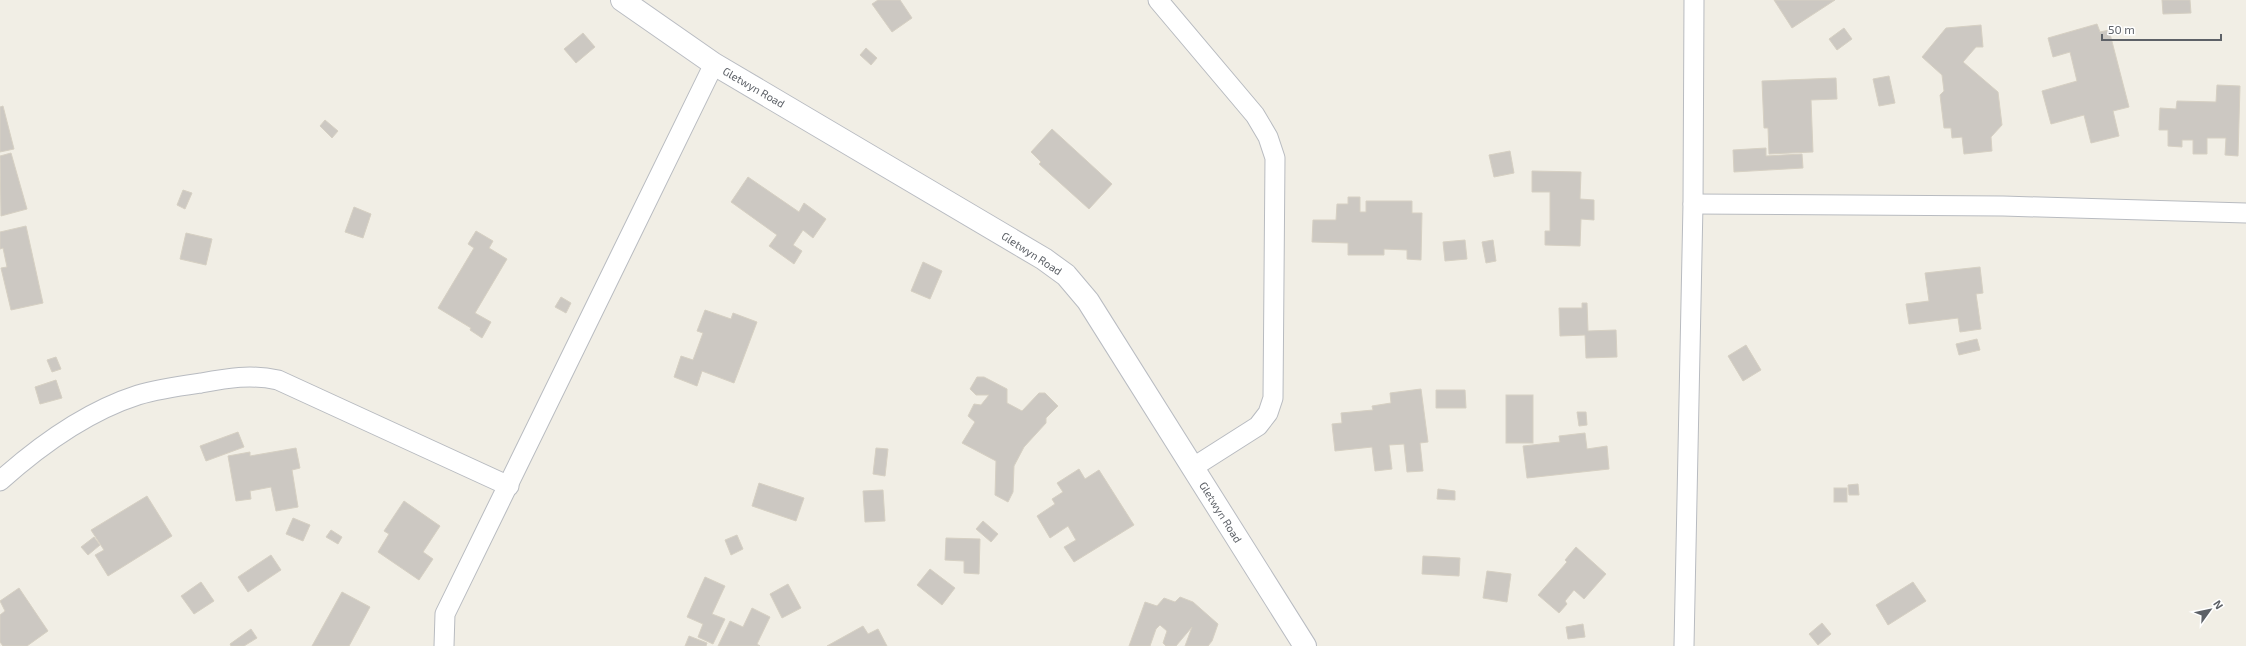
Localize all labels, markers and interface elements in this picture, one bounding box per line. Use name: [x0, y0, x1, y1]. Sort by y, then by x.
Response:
scale bar: [2102, 16, 2221, 42]
text: 50 m: [2108, 22, 2135, 36]
street label: Gletwyn Road: [721, 64, 787, 110]
street label: Gletwyn Road: [999, 229, 1065, 277]
street label: Gletwyn Road: [1197, 479, 1245, 545]
north arrow: [2190, 590, 2230, 630]
text: N: [2211, 597, 2226, 611]

